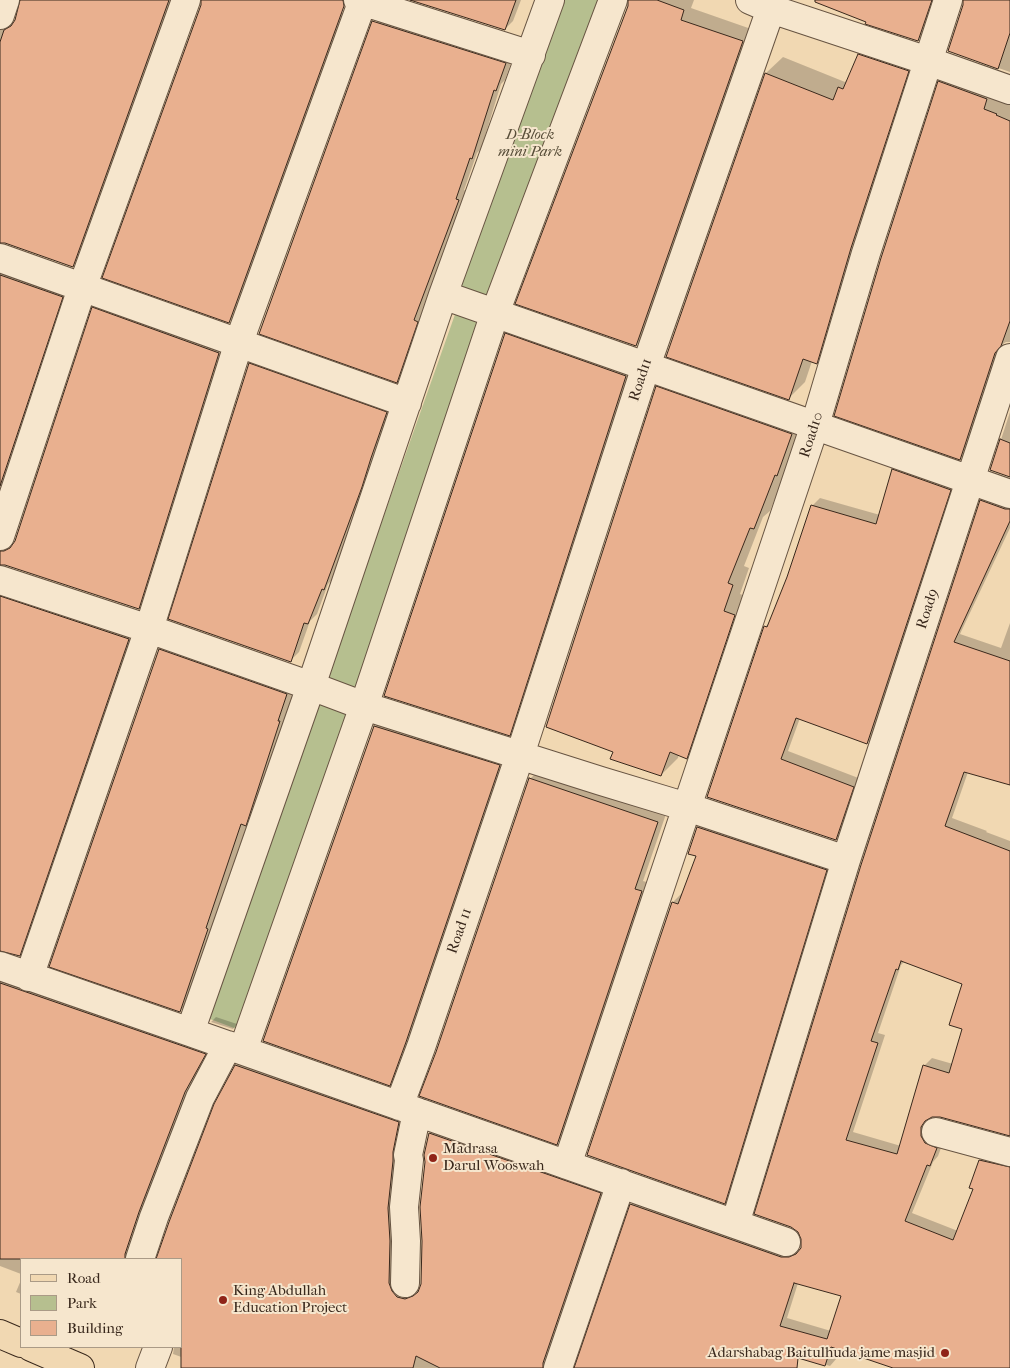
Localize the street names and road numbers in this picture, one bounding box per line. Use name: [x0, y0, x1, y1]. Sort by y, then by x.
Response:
street label: Road11: [626, 356, 656, 404]
street label: Road10: [796, 410, 828, 460]
street label: Road9: [913, 587, 943, 631]
street label: Road 11: [444, 906, 476, 956]

